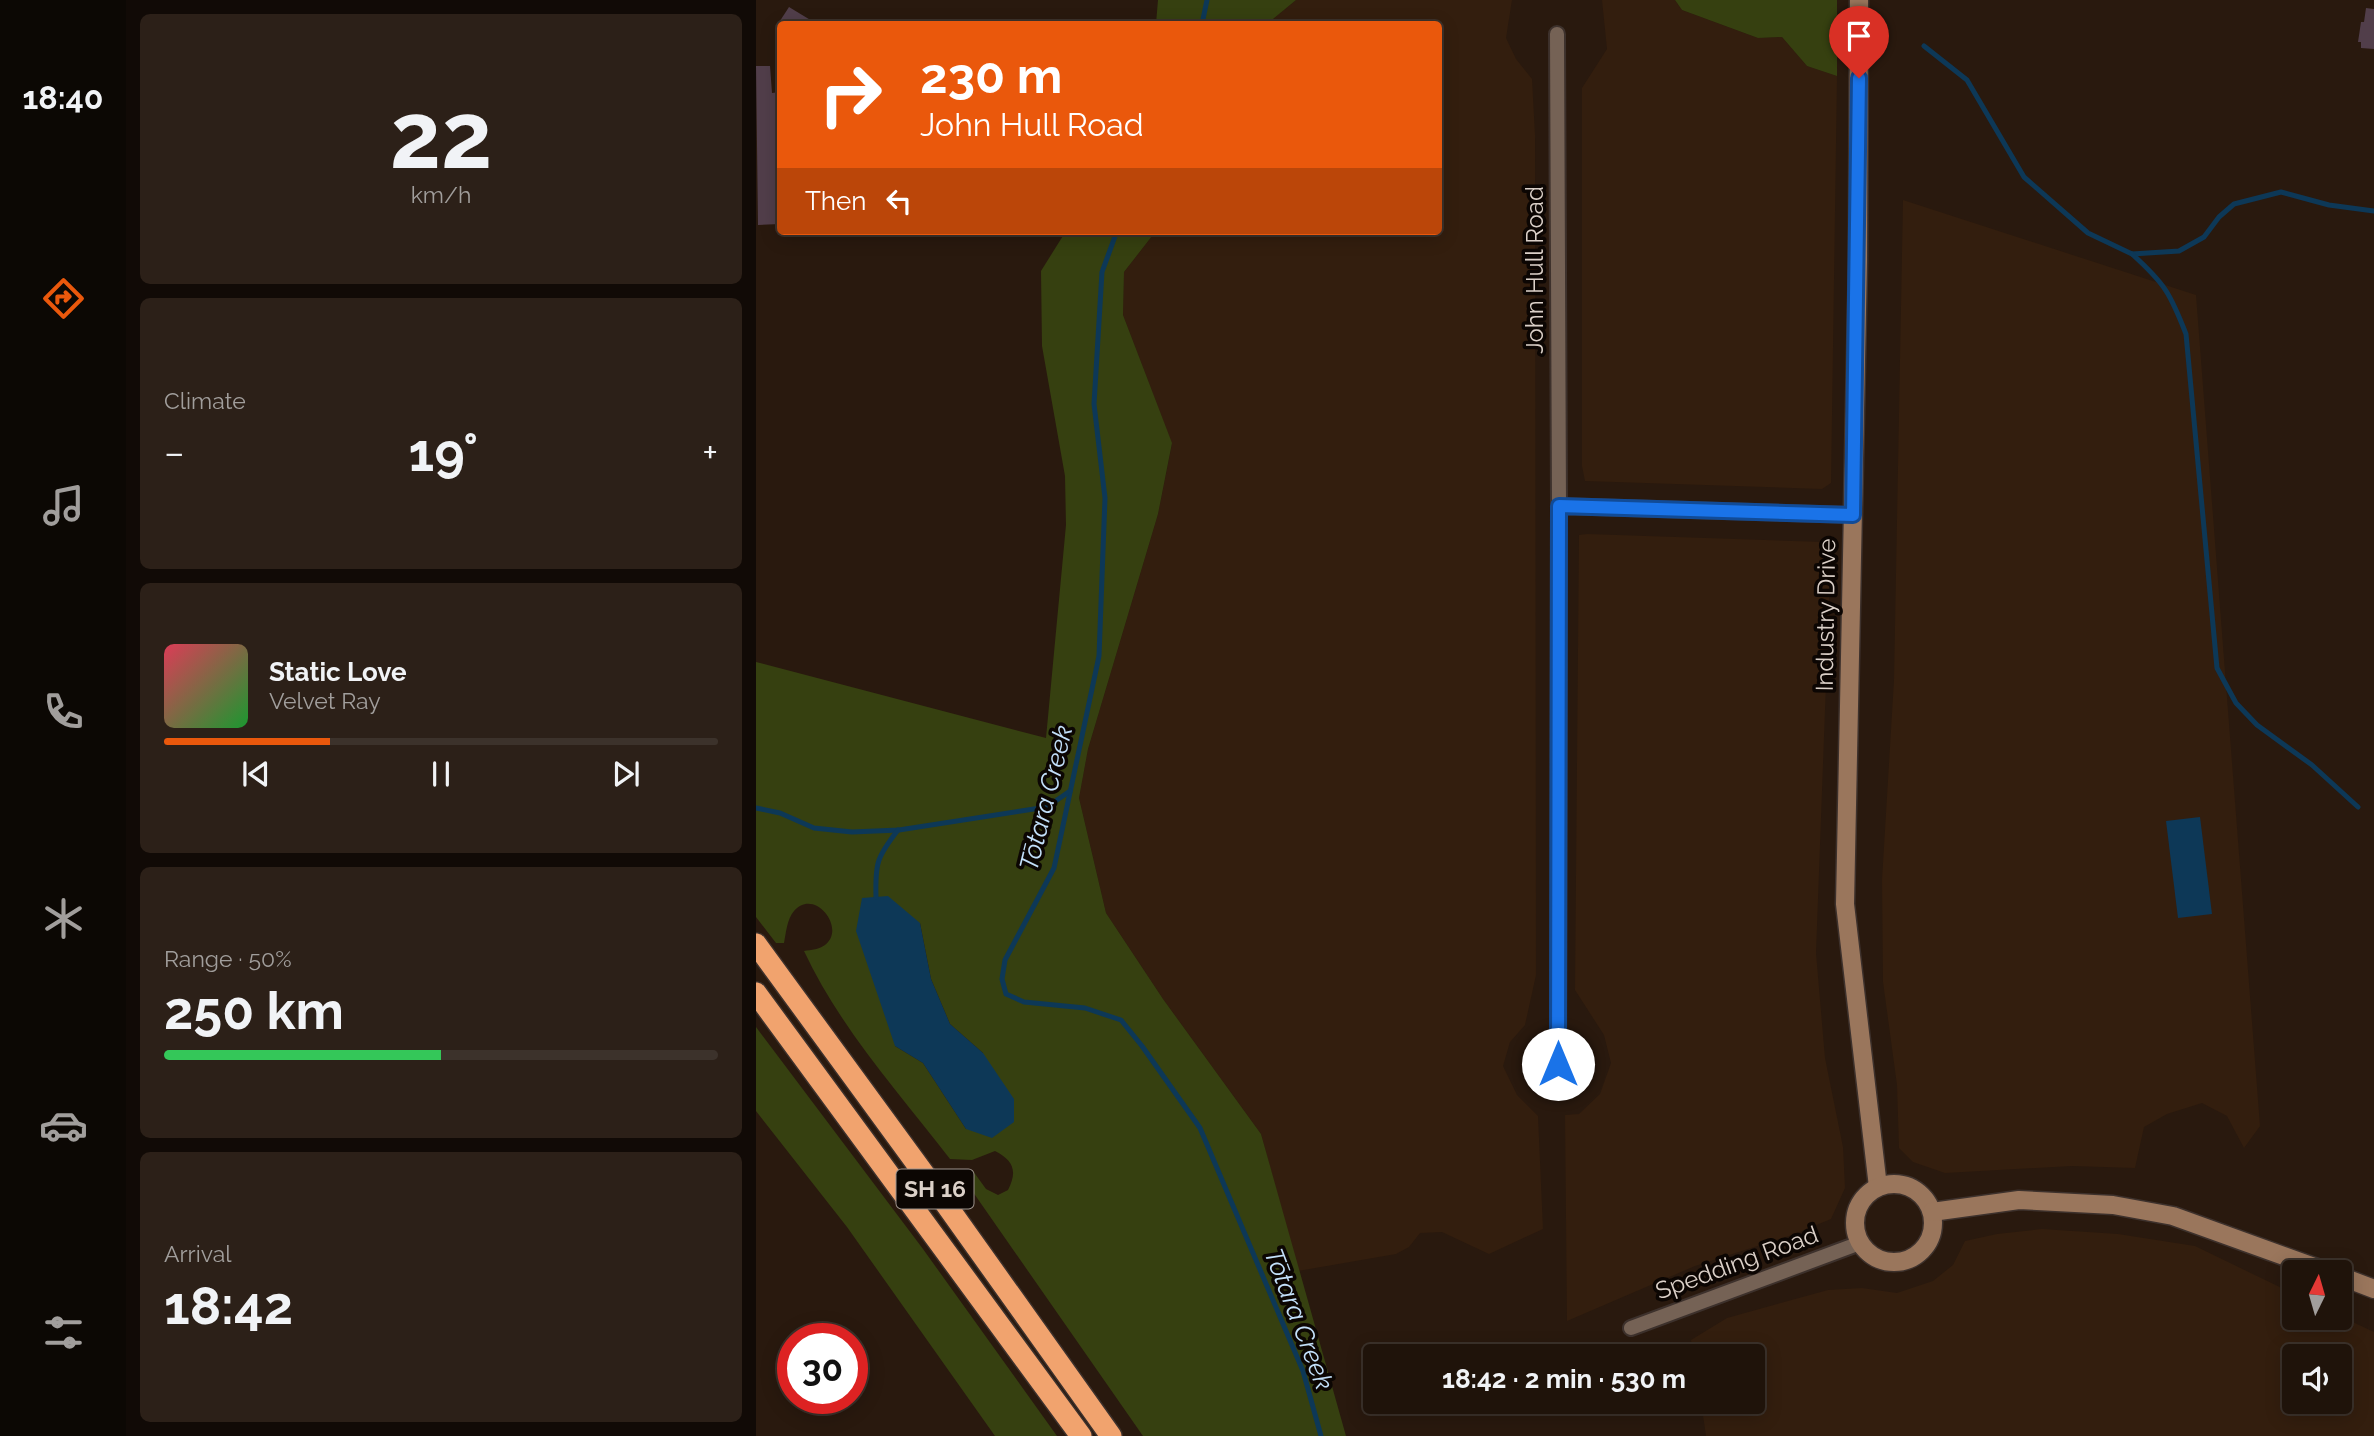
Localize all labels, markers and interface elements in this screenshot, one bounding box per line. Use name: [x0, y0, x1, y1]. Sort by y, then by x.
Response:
pin: [1829, 6, 1889, 78]
icon: arrive: [1840, 17, 1878, 55]
text: 230 m: [920, 47, 1062, 104]
icon: right: [805, 49, 896, 140]
text: 18:40: [23, 79, 103, 116]
text: 22: [390, 82, 492, 189]
text: John Hull Road: [920, 106, 1144, 143]
text: km/h: [411, 181, 471, 208]
icon: left: [880, 182, 918, 220]
text: Then: [805, 186, 866, 216]
street label: John Hull Road: [1520, 186, 1549, 354]
icon: directions: [39, 274, 88, 323]
text: Climate: [164, 387, 246, 414]
text: 19°: [409, 422, 478, 483]
text: −: [164, 430, 184, 475]
text: +: [702, 430, 718, 475]
icon: music: [39, 481, 88, 530]
street label: Industry Drive: [1810, 538, 1841, 692]
text: Static Love: [269, 657, 407, 687]
icon: phone: [39, 687, 88, 736]
text: Velvet Ray: [269, 687, 381, 714]
water label: Tōtara Creek: [1013, 722, 1079, 874]
icon: previous: [237, 755, 275, 793]
icon: pause: [422, 755, 460, 793]
icon: next: [607, 755, 645, 793]
icon: climate: [39, 894, 88, 943]
text: Range · 50%: [164, 945, 292, 972]
text: 250 km: [164, 980, 344, 1041]
position arrow: [1521, 1027, 1595, 1101]
icon: car: [39, 1101, 88, 1150]
road number: SH 16: [896, 1170, 974, 1208]
street label: Spedding Road: [1651, 1220, 1822, 1305]
text: Arrival: [164, 1240, 231, 1267]
water label: Tōtara Creek: [1258, 1244, 1340, 1394]
north arrow: [2282, 1260, 2352, 1330]
map controls: [2282, 1260, 2352, 1414]
text: 18:42: [164, 1275, 293, 1336]
icon: filters: [39, 1308, 88, 1357]
speed limit sign: 30: [777, 1323, 868, 1414]
button: sound: [2282, 1344, 2352, 1414]
text: 18:42 · 2 min · 530 m: [1442, 1364, 1686, 1394]

